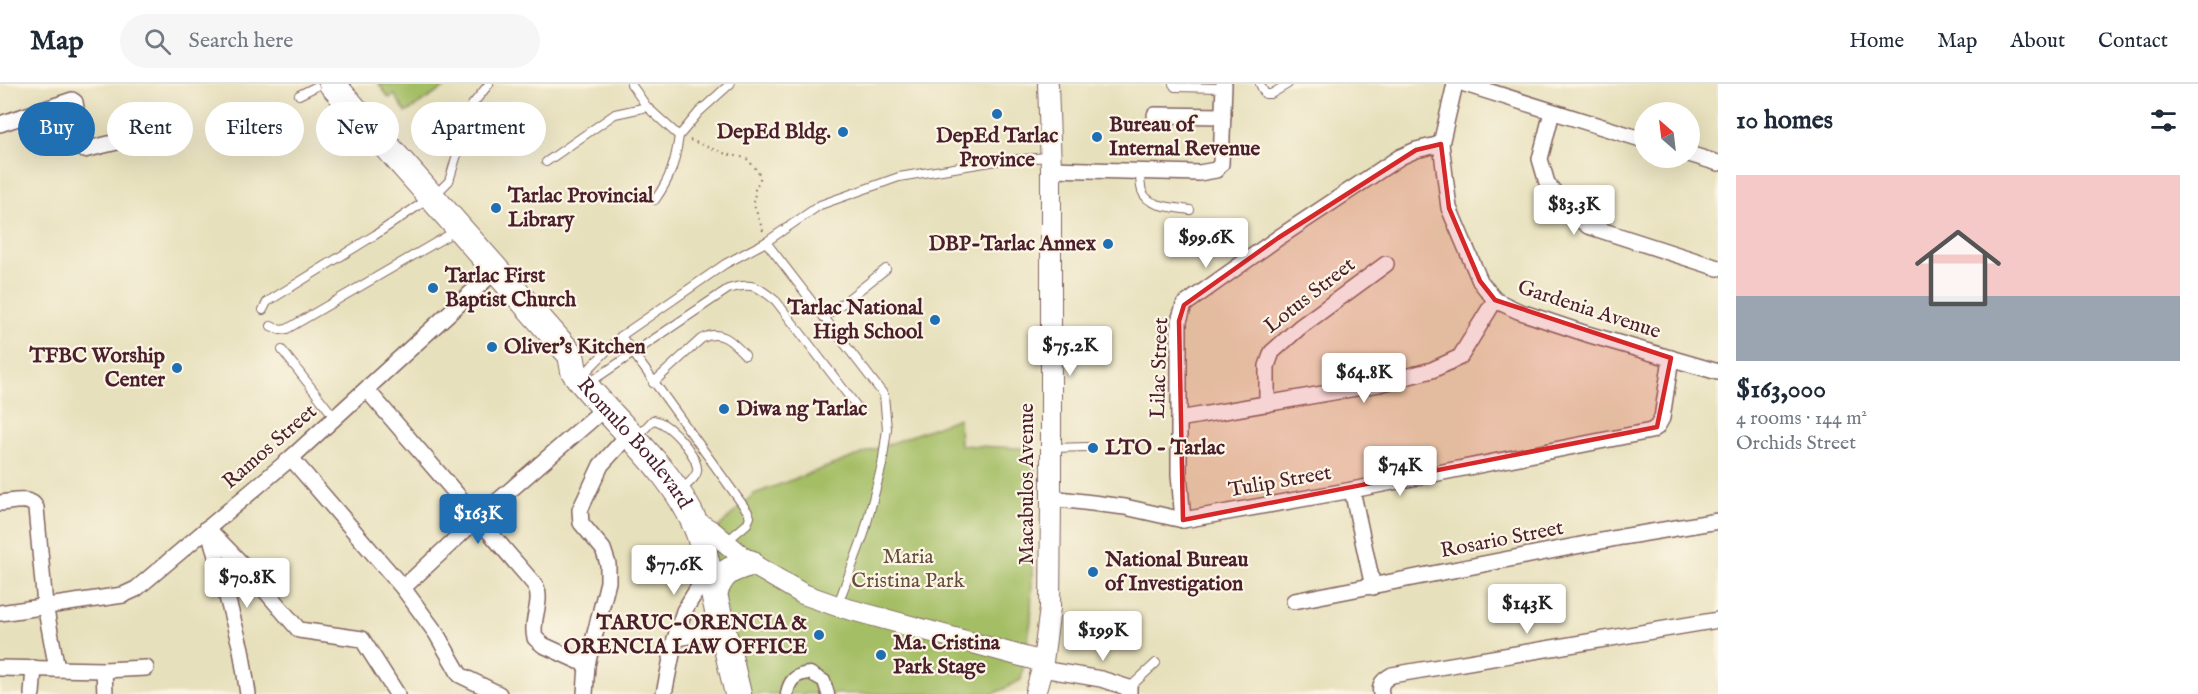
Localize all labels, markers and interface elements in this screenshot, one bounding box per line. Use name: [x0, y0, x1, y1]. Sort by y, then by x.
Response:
search box: [120, 14, 540, 68]
text: Map: [30, 24, 84, 59]
icon: search: [141, 25, 174, 58]
text: Search here: [189, 27, 293, 55]
text: Home: [1849, 28, 1904, 55]
text: Map: [1937, 28, 1977, 55]
text: About: [2010, 28, 2065, 55]
text: Contact: [2098, 28, 2168, 55]
chip: Buy: [18, 102, 95, 156]
chip: Rent: [107, 102, 193, 156]
chip: Filters: [205, 102, 304, 156]
chip: New: [316, 102, 399, 156]
chip: Apartment: [411, 102, 546, 156]
north arrow: [1634, 102, 1700, 168]
map controls: [1634, 102, 1700, 168]
text: 10 homes: [1736, 104, 1833, 137]
icon: filters: [2147, 104, 2180, 137]
marker: DepEd Tarlac Province: [990, 107, 1004, 121]
place label: Bureau of Internal Revenue: [1109, 112, 1261, 163]
place label: DepEd Bldg.: [717, 119, 831, 146]
place label: DepEd Tarlac Province: [936, 123, 1058, 174]
marker: DepEd Bldg.: [836, 125, 850, 139]
marker: Bureau of Internal Revenue: [1090, 130, 1104, 144]
place label: Tarlac Provincial Library: [507, 183, 655, 234]
pin: $83.3K: [1525, 185, 1623, 236]
text: $83.3K: [1548, 192, 1600, 217]
marker: Tarlac Provincial Library: [489, 201, 503, 215]
icon: home: [1904, 214, 2012, 322]
pin: $99.6K: [1157, 218, 1255, 269]
text: $99.6K: [1178, 225, 1234, 250]
place label: DBP-Tarlac Annex: [928, 231, 1097, 258]
marker: DBP-Tarlac Annex: [1101, 237, 1115, 251]
street label: Lotus Street: [1259, 252, 1361, 340]
place label: Tarlac First Baptist Church: [444, 263, 577, 314]
street label: Gardenia Avenue: [1514, 274, 1664, 346]
marker: Tarlac First Baptist Church: [426, 281, 440, 295]
place label: Tarlac National High School: [786, 295, 924, 346]
marker: Tarlac National High School: [928, 313, 942, 327]
street label: Lilac Street: [1145, 317, 1175, 419]
pin: $75.2K: [1021, 326, 1119, 377]
text: $75.2K: [1042, 333, 1098, 358]
place label: Oliver's Kitchen: [504, 334, 646, 361]
marker: Oliver's Kitchen: [485, 340, 499, 354]
place label: TFBC Worship Center: [29, 343, 166, 394]
pin: $64.8K: [1315, 353, 1413, 404]
text: $64.8K: [1336, 360, 1392, 385]
marker: TFBC Worship Center: [170, 361, 184, 375]
street label: Romulo Boulevard: [571, 372, 698, 514]
text: $163,000: [1736, 373, 1826, 406]
place label: Diwa ng Tarlac: [736, 396, 867, 423]
street label: Ramos Street: [217, 399, 323, 495]
marker: Diwa ng Tarlac: [717, 402, 731, 416]
street label: Macabulos Avenue: [1014, 403, 1041, 565]
text: 4 rooms · 144 m²: [1736, 406, 1867, 431]
text: Orchids Street: [1736, 431, 1856, 456]
place label: LTO - Tarlac: [1105, 435, 1225, 462]
marker: LTO - Tarlac: [1086, 441, 1100, 455]
pin: $74K: [1364, 446, 1436, 497]
text: $74K: [1378, 453, 1422, 478]
street label: Tulip Street: [1227, 460, 1333, 504]
pin: $163K: [436, 494, 520, 545]
text: $163K: [454, 501, 502, 526]
street label: Rosario Street: [1438, 515, 1566, 565]
park label: Maria Cristina Park: [851, 544, 965, 595]
pin: $77.6K: [625, 545, 723, 596]
place label: National Bureau of Investigation: [1104, 547, 1248, 598]
text: $77.6K: [646, 552, 702, 577]
pin: $70.8K: [198, 558, 296, 609]
text: $70.8K: [219, 565, 275, 590]
marker: National Bureau of Investigation: [1086, 565, 1100, 579]
pin: $143K: [1485, 584, 1569, 635]
text: $143K: [1502, 591, 1552, 616]
place label: TARUC-ORENCIA & ORENCIA LAW OFFICE: [564, 610, 807, 661]
pin: $199K: [1061, 611, 1145, 662]
text: $199K: [1078, 618, 1128, 643]
marker: TARUC-ORENCIA & ORENCIA LAW OFFICE: [812, 628, 826, 642]
place label: Ma. Cristina Park Stage: [893, 630, 1001, 681]
marker: Ma. Cristina Park Stage: [874, 648, 888, 662]

